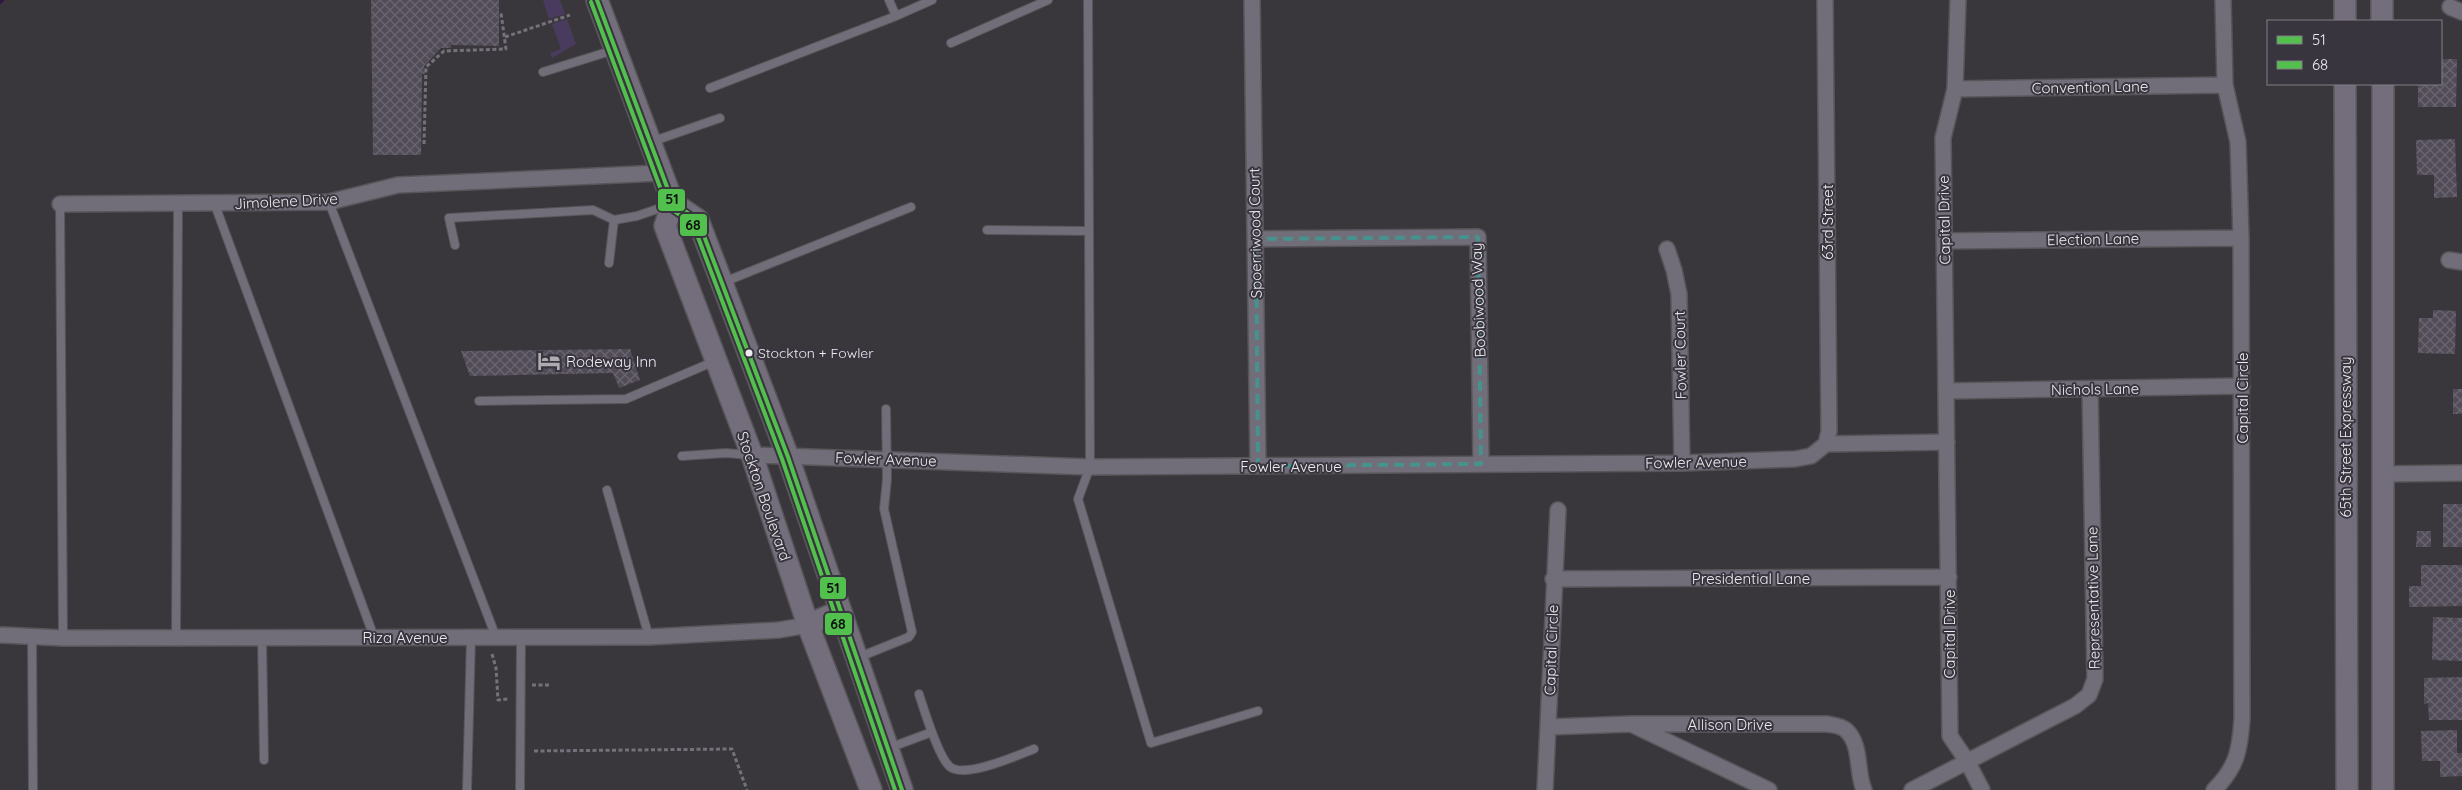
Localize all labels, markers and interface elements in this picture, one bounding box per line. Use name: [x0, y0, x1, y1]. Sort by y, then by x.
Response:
legend: [2267, 20, 2442, 85]
text: 51: [2312, 30, 2326, 49]
text: 68: [2312, 55, 2328, 74]
street label: Convention Lane: [2031, 76, 2149, 98]
street label: Spoerriwood Court: [1244, 168, 1266, 298]
street label: Capital Drive: [1934, 175, 1954, 265]
street label: 63rd Street: [1818, 184, 1837, 260]
line badge: 51: [657, 188, 686, 212]
street label: Jimolene Drive: [234, 189, 338, 213]
text: 51: [665, 190, 679, 208]
line badge: 68: [679, 213, 708, 237]
text: 68: [685, 216, 701, 234]
street label: Election Lane: [2047, 229, 2139, 249]
street label: Boobiwood Way: [1467, 242, 1489, 358]
street label: Fowler Court: [1670, 311, 1690, 399]
place label: Stockton + Fowler: [758, 344, 874, 362]
hotel icon: Rodeway Inn: [536, 348, 562, 374]
marker: Stockton + Fowler: [744, 348, 754, 358]
place label: Rodeway Inn: [566, 352, 657, 371]
street label: Capital Circle: [2233, 353, 2252, 443]
street label: 65th Street Expressway: [2336, 357, 2355, 517]
street label: Nichols Lane: [2051, 379, 2139, 399]
street label: Stockton Boulevard: [733, 429, 795, 563]
street label: Fowler Avenue: [835, 448, 937, 470]
street label: Fowler Avenue: [1645, 452, 1747, 472]
street label: Fowler Avenue: [1240, 457, 1342, 476]
street label: Representative Lane: [2082, 526, 2104, 670]
street label: Presidential Lane: [1692, 569, 1810, 588]
line badge: 51: [819, 576, 847, 600]
text: 51: [826, 579, 840, 597]
street label: Capital Drive: [1940, 589, 1959, 679]
street label: Capital Circle: [1540, 604, 1562, 696]
line badge: 68: [824, 612, 853, 636]
text: 68: [830, 615, 846, 633]
street label: Riza Avenue: [363, 628, 447, 647]
street label: Allison Drive: [1688, 715, 1772, 734]

